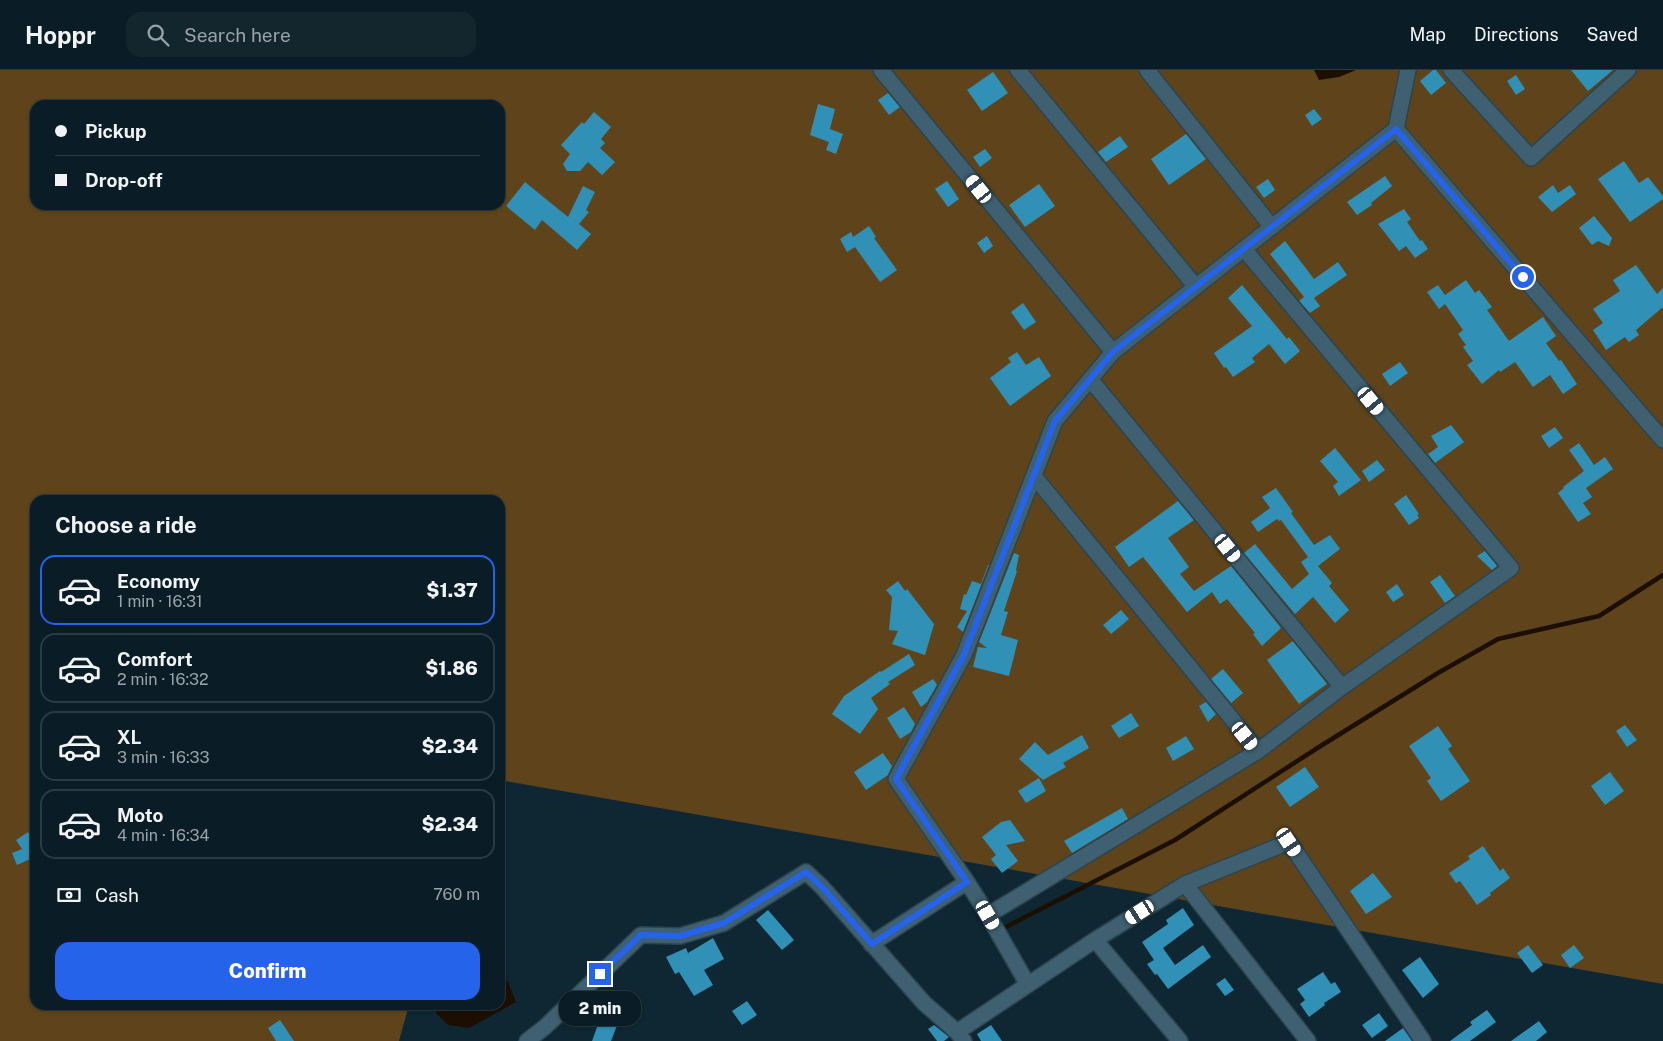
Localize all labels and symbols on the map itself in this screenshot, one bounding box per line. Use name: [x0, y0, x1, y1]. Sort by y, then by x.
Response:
car: [963, 173, 994, 205]
route start: [1512, 266, 1534, 288]
car: [1355, 385, 1386, 417]
car: [1212, 532, 1243, 564]
car: [1229, 720, 1260, 752]
car: [1274, 825, 1303, 859]
car: [974, 898, 1001, 932]
car: [1123, 898, 1156, 926]
route end: [589, 963, 611, 985]
callout: 2 min: [559, 992, 641, 1026]

